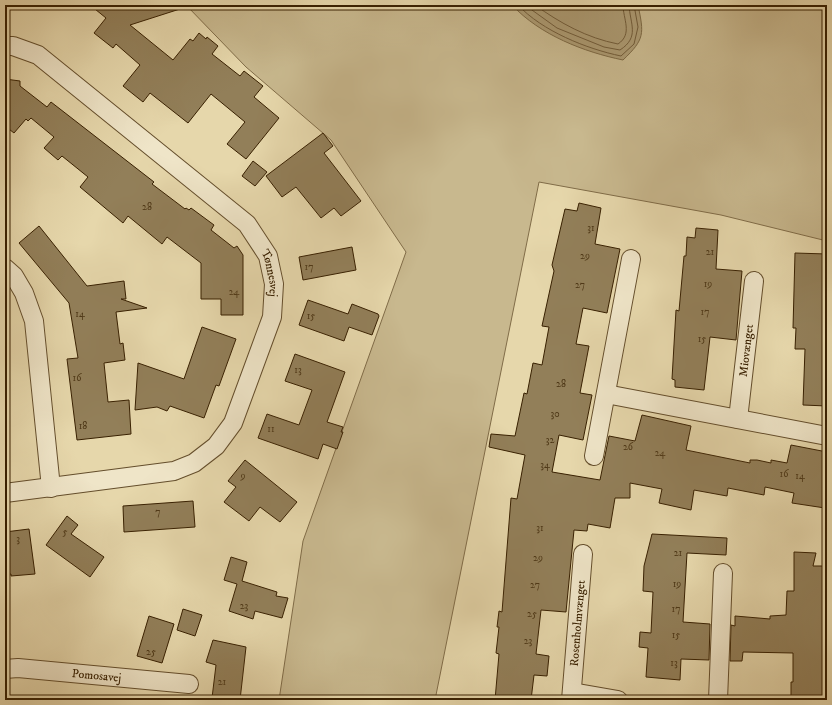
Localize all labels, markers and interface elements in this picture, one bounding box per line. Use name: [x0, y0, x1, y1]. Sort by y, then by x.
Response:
house number: 28: [142, 201, 152, 213]
house number: 31: [587, 222, 595, 234]
street label: Tønnesvej: [258, 246, 282, 297]
house number: 21: [706, 246, 715, 258]
house number: 29: [580, 250, 590, 262]
house number: 17: [305, 261, 313, 273]
house number: 19: [704, 278, 712, 290]
house number: 27: [575, 279, 585, 291]
house number: 24: [229, 286, 240, 298]
house number: 17: [701, 306, 709, 318]
house number: 14: [75, 308, 85, 320]
house number: 15: [307, 310, 315, 322]
street label: Miovænget: [735, 323, 756, 378]
house number: 15: [698, 333, 706, 345]
house number: 13: [294, 364, 302, 376]
house number: 16: [73, 372, 82, 384]
house number: 28: [556, 378, 566, 390]
house number: 30: [550, 408, 560, 420]
house number: 18: [79, 420, 87, 432]
house number: 11: [267, 423, 275, 435]
house number: 32: [546, 434, 554, 446]
house number: 26: [623, 441, 634, 453]
house number: 24: [655, 447, 666, 459]
house number: 34: [540, 459, 550, 471]
house number: 16: [780, 468, 789, 480]
house number: 9: [240, 470, 246, 482]
house number: 14: [795, 470, 805, 482]
house number: 7: [155, 506, 161, 518]
house number: 31: [536, 522, 544, 534]
house number: 5: [63, 526, 68, 538]
house number: 3: [16, 533, 20, 545]
house number: 21: [674, 547, 683, 559]
house number: 29: [533, 552, 543, 564]
house number: 19: [673, 578, 681, 590]
house number: 27: [530, 579, 540, 591]
street label: Rosenholmvænget: [566, 579, 588, 667]
house number: 23: [240, 600, 249, 612]
house number: 17: [672, 603, 680, 615]
house number: 25: [527, 608, 537, 620]
house number: 15: [672, 629, 680, 641]
house number: 23: [524, 635, 533, 647]
house number: 25: [146, 646, 156, 658]
house number: 13: [670, 657, 678, 669]
street label: Pomosavej: [71, 666, 122, 685]
house number: 21: [218, 676, 227, 688]

